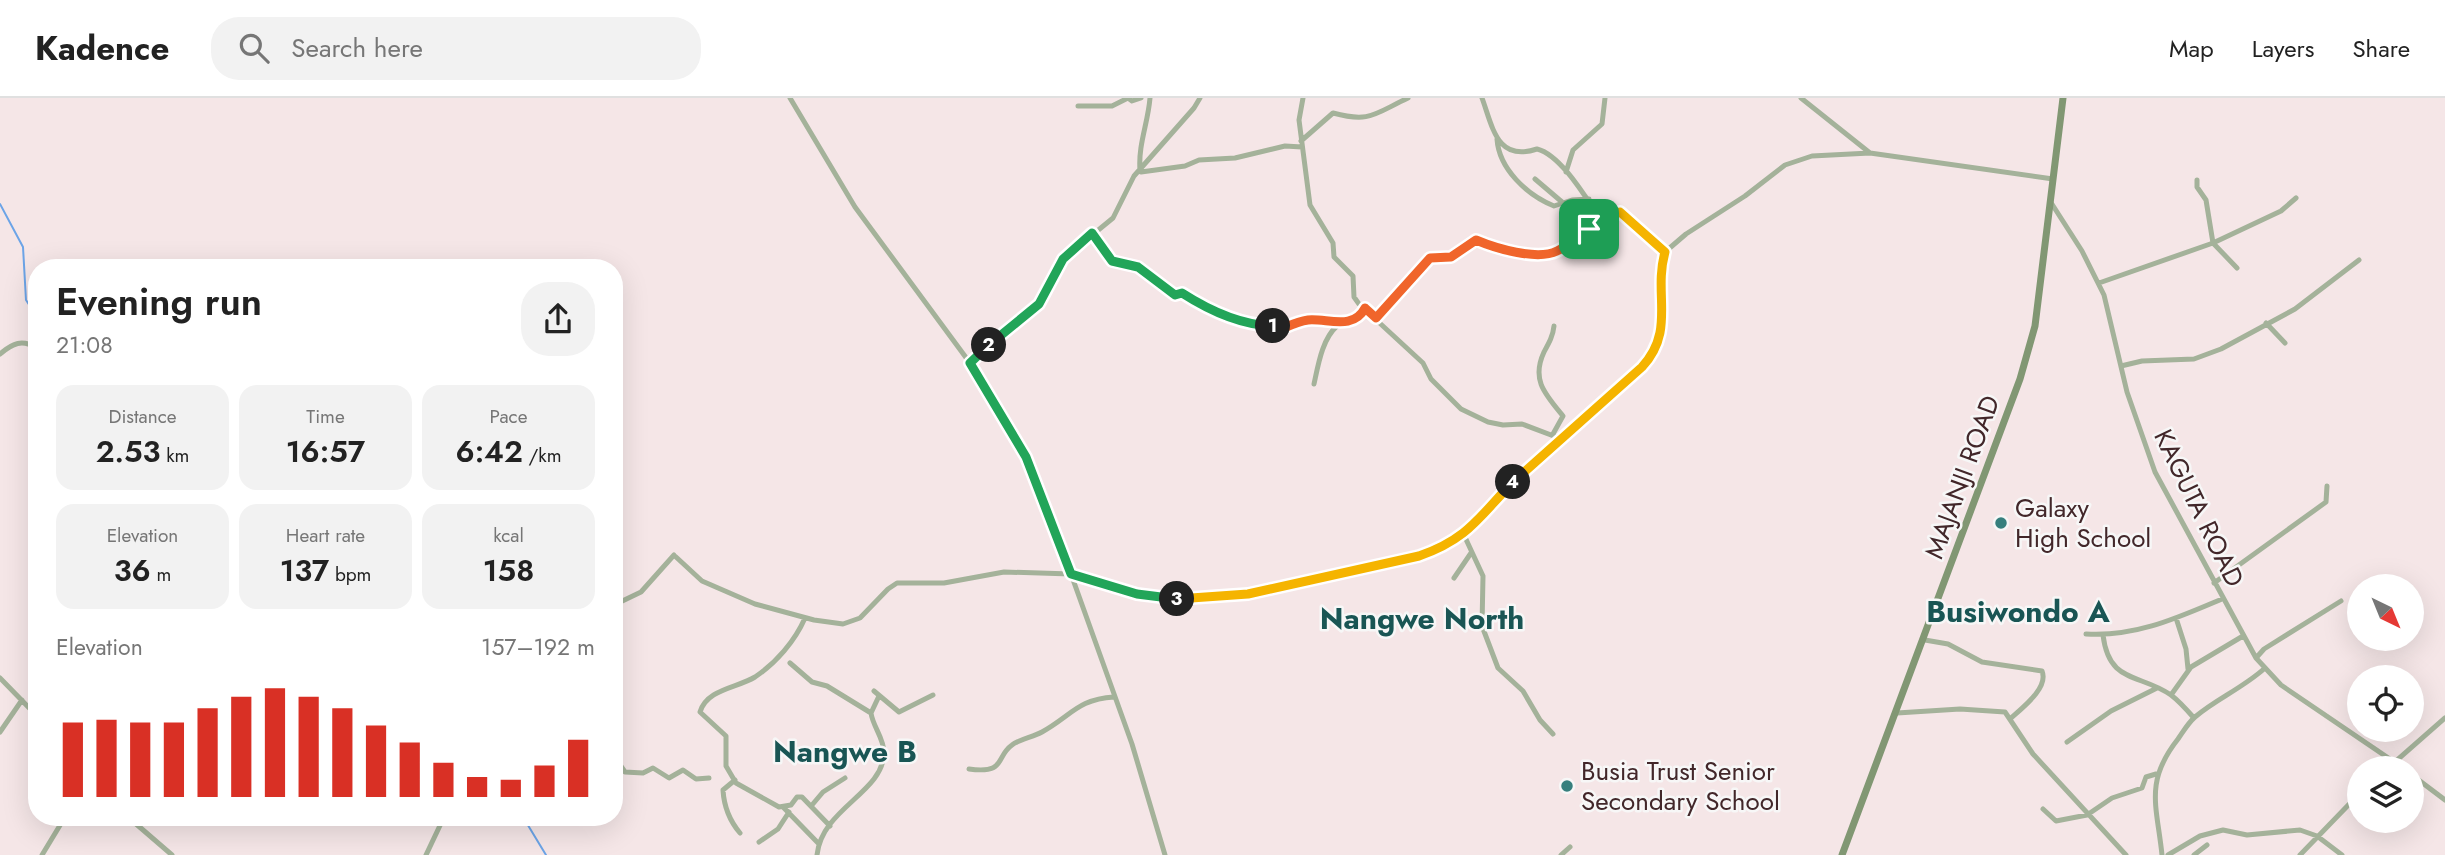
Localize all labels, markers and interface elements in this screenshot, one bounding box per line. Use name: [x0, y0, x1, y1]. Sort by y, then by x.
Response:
search box: [211, 17, 701, 80]
text: Kadence: [35, 25, 169, 72]
icon: search: [235, 29, 273, 67]
text: Search here: [291, 29, 423, 67]
text: Map: [2169, 31, 2214, 66]
text: Layers: [2252, 31, 2314, 66]
text: Share: [2352, 31, 2410, 66]
pin: [1559, 199, 1619, 259]
icon: arrive: [1570, 210, 1608, 248]
text: Evening run: [56, 274, 262, 329]
button: share: [521, 282, 595, 356]
pin: 1: [1256, 308, 1290, 344]
text: 1: [1268, 312, 1277, 339]
text: 21:08: [56, 328, 113, 362]
pin: 2: [972, 328, 1006, 362]
text: 2: [982, 331, 995, 358]
street label: MAJANJI ROAD: [1915, 390, 2009, 564]
text: Distance: [108, 403, 177, 430]
text: Time: [306, 403, 345, 430]
text: Pace: [490, 403, 527, 430]
street label: KAGUTA ROAD: [2144, 423, 2254, 593]
text: 2.53: [96, 430, 160, 473]
text: 16:57: [286, 430, 365, 473]
text: 6:42: [455, 430, 523, 473]
text: km: [160, 442, 189, 469]
text: /km: [523, 442, 562, 469]
pin: 4: [1496, 464, 1530, 500]
text: 4: [1506, 468, 1519, 495]
place label: Galaxy High School: [2015, 489, 2151, 557]
marker: Galaxy High School: [1993, 515, 2009, 531]
text: Elevation: [107, 522, 178, 549]
text: Heart rate: [286, 522, 365, 549]
text: kcal: [493, 522, 524, 549]
text: 36: [114, 549, 151, 592]
text: 137: [280, 549, 329, 592]
text: 158: [483, 549, 534, 592]
text: m: [151, 561, 171, 588]
text: bpm: [329, 561, 371, 588]
north arrow: [2347, 574, 2424, 651]
map controls: [2347, 574, 2424, 833]
pin: 3: [1160, 582, 1194, 616]
text: 3: [1171, 585, 1182, 612]
district label: Busiwondo A: [1926, 590, 2111, 633]
district label: Nangwe North: [1320, 597, 1524, 640]
text: Elevation: [56, 630, 143, 664]
text: 157–192 m: [481, 630, 595, 664]
button: locate: [2347, 665, 2424, 742]
district label: Nangwe B: [773, 730, 917, 773]
place label: Busia Trust Senior Secondary School: [1581, 752, 1780, 820]
button: layers: [2347, 756, 2424, 833]
marker: Busia Trust Senior Secondary School: [1559, 778, 1575, 794]

